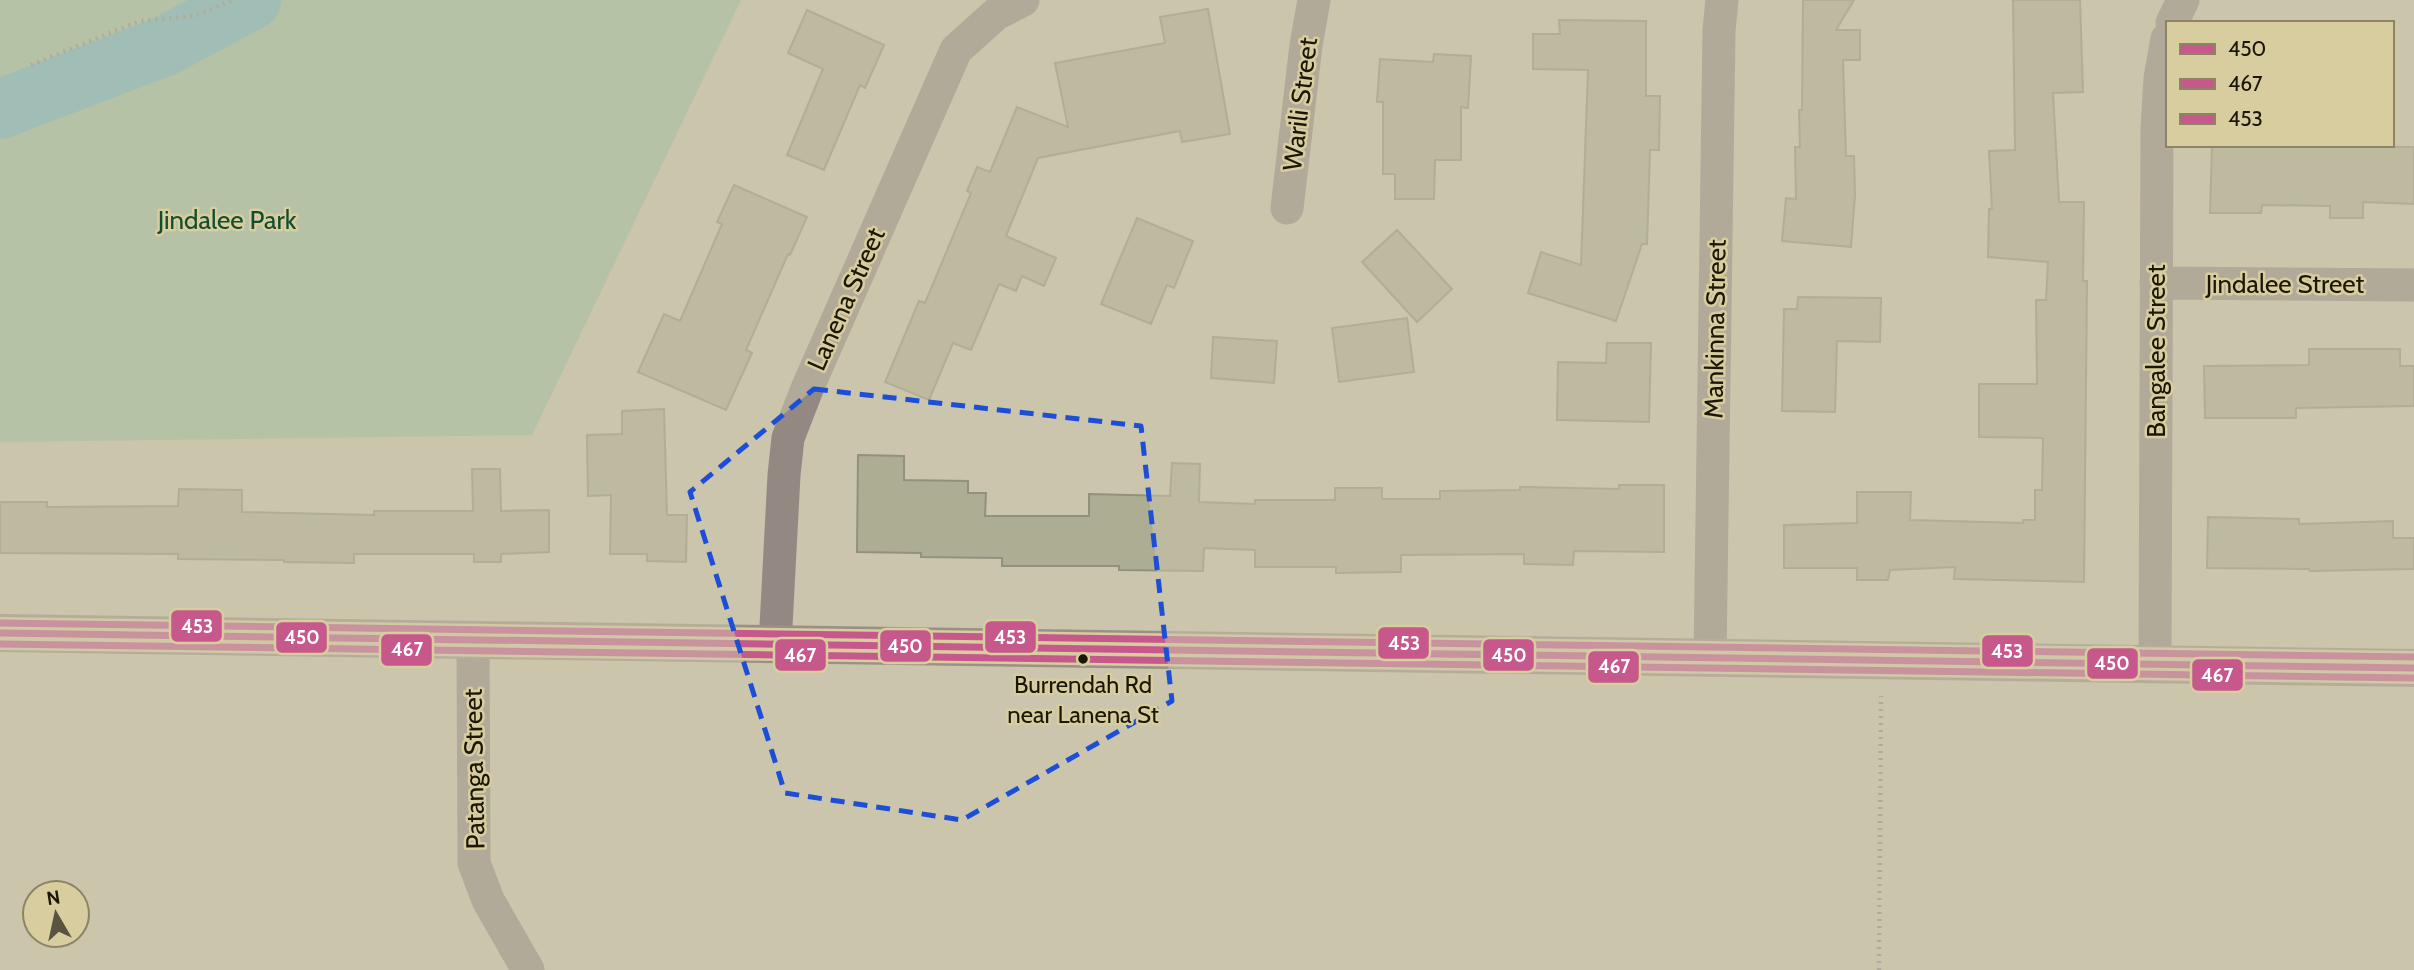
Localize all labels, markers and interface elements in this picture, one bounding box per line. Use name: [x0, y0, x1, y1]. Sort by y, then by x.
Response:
legend: [2166, 21, 2393, 147]
street label: Warili Street: [1276, 35, 1324, 172]
text: 450: [2228, 36, 2266, 61]
text: 467: [2228, 71, 2263, 96]
text: 453: [2228, 106, 2263, 131]
park label: Jindalee Park: [157, 204, 297, 236]
street label: Lanena Street: [800, 222, 892, 375]
street label: Mankinna Street: [1697, 239, 1733, 419]
street label: Bangalee Street: [2140, 264, 2172, 438]
street label: Jindalee Street: [2205, 268, 2365, 300]
line badge: 453: [170, 609, 223, 643]
text: 453: [181, 615, 213, 638]
line badge: 453: [984, 620, 1037, 654]
line badge: 450: [275, 621, 328, 654]
text: 450: [284, 626, 320, 649]
text: 453: [994, 626, 1026, 649]
line badge: 453: [1377, 626, 1430, 660]
line badge: 450: [879, 629, 932, 663]
text: 453: [1388, 632, 1420, 655]
line badge: 467: [380, 633, 433, 667]
line badge: 453: [1981, 634, 2034, 668]
text: 450: [887, 635, 923, 658]
text: 467: [391, 638, 423, 661]
line badge: 467: [774, 638, 827, 672]
line badge: 450: [1482, 638, 1535, 672]
text: 453: [1991, 640, 2023, 663]
text: 467: [784, 644, 816, 667]
text: 450: [1491, 644, 1527, 667]
line badge: 450: [2086, 647, 2139, 680]
line badge: 467: [1587, 650, 1640, 684]
marker: Burrendah Rd near Lanena St: [1076, 652, 1090, 666]
text: 450: [2094, 652, 2130, 675]
text: 467: [1598, 655, 1630, 678]
line badge: 467: [2191, 658, 2244, 692]
text: 467: [2201, 664, 2233, 687]
place label: Burrendah Rd near Lanena St: [1007, 670, 1159, 729]
street label: Patanga Street: [457, 688, 491, 850]
north arrow: [21, 879, 91, 949]
text: N: [45, 885, 62, 910]

